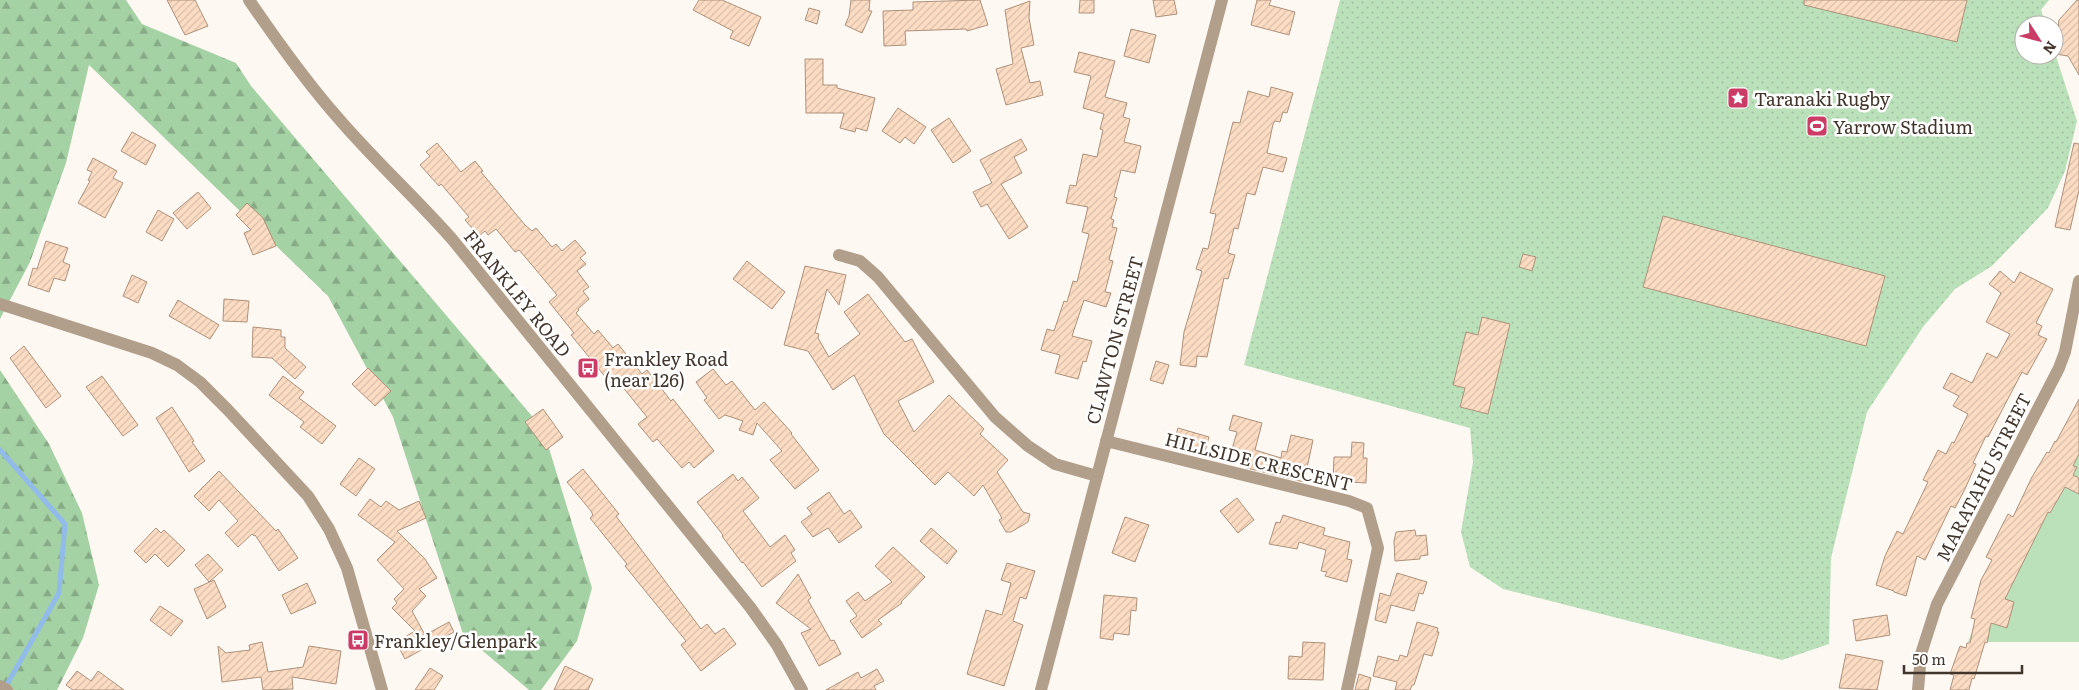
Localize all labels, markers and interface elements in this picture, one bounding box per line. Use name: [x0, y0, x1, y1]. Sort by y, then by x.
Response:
north arrow: [2014, 15, 2064, 65]
text: N: [2039, 38, 2062, 59]
place label: Taranaki Rugby: [1754, 85, 1891, 112]
place icon: Taranaki Rugby: [1726, 86, 1750, 110]
place label: Yarrow Stadium: [1833, 113, 1973, 140]
sports icon: Yarrow Stadium: [1805, 114, 1829, 138]
street label: FRANKLEY ROAD: [458, 223, 578, 363]
street label: CLAWTON STREET: [1079, 253, 1149, 427]
place label: Frankley Road (near 126): [604, 345, 728, 393]
bus stop icon: Frankley Road (near 126): [576, 356, 600, 380]
street label: MARATAHU STREET: [1929, 388, 2037, 566]
street label: HILLSIDE CRESCENT: [1162, 425, 1356, 497]
place label: Frankley/Glenpark: [374, 627, 538, 654]
bus stop icon: Frankley/Glenpark: [346, 628, 370, 652]
scale bar: [1904, 642, 2022, 674]
text: 50 m: [1912, 647, 1946, 670]

